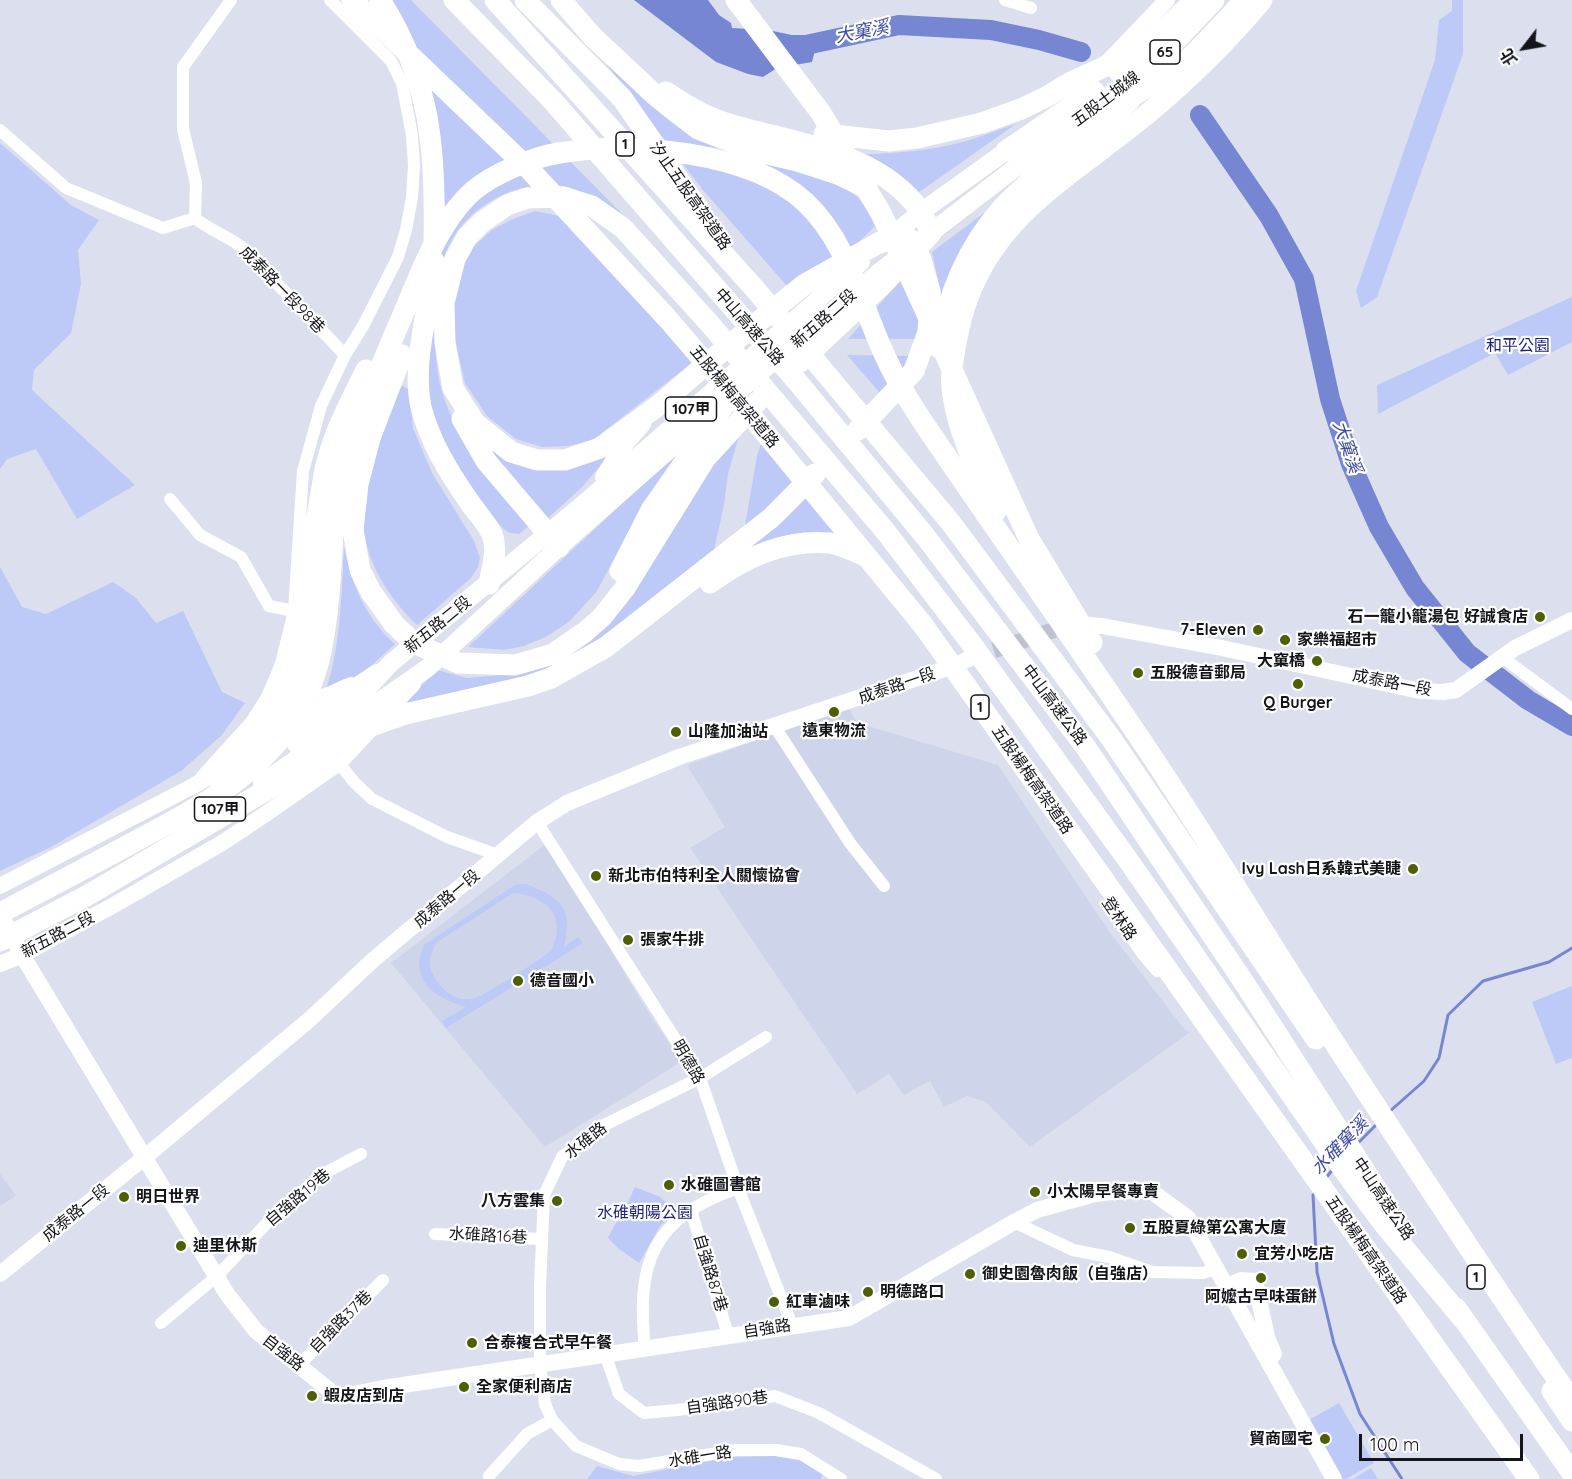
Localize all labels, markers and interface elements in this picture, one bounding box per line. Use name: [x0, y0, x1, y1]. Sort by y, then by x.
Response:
water label: 大窠溪: [833, 16, 891, 48]
north arrow: [1494, 18, 1554, 78]
road number: 65: [1150, 40, 1180, 64]
text: 北: [1496, 45, 1521, 69]
street label: 五股土城線: [1068, 67, 1144, 131]
road number: 1: [616, 132, 634, 156]
street label: 汐止五股高架道路: [645, 138, 735, 254]
street label: 成泰路一段98巷: [236, 242, 328, 338]
street label: 中山高速公路: [710, 284, 788, 370]
street label: 新五路二段: [788, 286, 860, 352]
park label: 和平公園: [1486, 336, 1550, 356]
street label: 五股楊梅高架道路: [686, 342, 782, 452]
road number: 107甲: [666, 397, 716, 421]
water label: 大窠溪: [1328, 418, 1366, 476]
street label: 新五路二段: [401, 592, 475, 658]
place label: 石一籠小籠湯包 好誠食店: [1348, 607, 1528, 627]
marker: 石一籠小籠湯包 好誠食店: [1533, 610, 1547, 624]
place label: 7-Eleven: [1180, 620, 1246, 640]
marker: 7-Eleven: [1251, 623, 1265, 637]
place label: 家樂福超市: [1297, 630, 1377, 650]
marker: 家樂福超市: [1278, 633, 1292, 647]
place label: 大窠橋: [1257, 651, 1305, 671]
marker: 大窠橋: [1310, 654, 1324, 668]
street label: 中山高速公路: [1017, 661, 1091, 749]
place label: 五股德音郵局: [1150, 663, 1246, 683]
street label: 成泰路一段: [856, 664, 938, 708]
marker: 五股德音郵局: [1131, 666, 1145, 680]
street label: 成泰路一段: [1351, 666, 1433, 700]
marker: Q Burger: [1291, 677, 1305, 691]
place label: Q Burger: [1263, 693, 1333, 713]
road number: 1: [971, 695, 989, 719]
marker: 遠東物流: [827, 705, 841, 719]
place label: 遠東物流: [802, 721, 866, 741]
place label: 山隆加油站: [688, 722, 768, 742]
street label: 五股楊梅高架道路: [987, 722, 1077, 838]
marker: 山隆加油站: [669, 725, 683, 739]
road number: 107甲: [194, 797, 246, 821]
place label: Ivy Lash日系韓式美睫: [1242, 859, 1401, 879]
marker: Ivy Lash日系韓式美睫: [1406, 862, 1420, 876]
street label: 成泰路一段: [410, 866, 484, 932]
place label: 新北市伯特利全人關懷協會: [608, 866, 800, 886]
marker: 新北市伯特利全人關懷協會: [589, 869, 603, 883]
street label: 登林路: [1098, 894, 1140, 944]
street label: 新五路二段: [18, 908, 98, 962]
place label: 張家牛排: [640, 930, 704, 950]
marker: 張家牛排: [621, 933, 635, 947]
place label: 德音國小: [530, 971, 594, 991]
marker: 德音國小: [511, 974, 525, 988]
street label: 明德路: [668, 1036, 708, 1088]
water label: 水確窠溪: [1307, 1113, 1373, 1179]
street label: 水碓路: [561, 1119, 611, 1163]
street label: 中山高速公路: [1348, 1154, 1418, 1244]
street label: 自強路19巷: [262, 1165, 334, 1231]
place label: 水碓圖書館: [681, 1175, 761, 1195]
marker: 水碓圖書館: [662, 1178, 676, 1192]
street label: 成泰路一段: [39, 1180, 113, 1246]
place label: 小太陽早餐專賣: [1047, 1182, 1159, 1202]
marker: 小太陽早餐專賣: [1028, 1185, 1042, 1199]
place label: 明日世界: [136, 1187, 200, 1207]
marker: 明日世界: [117, 1190, 131, 1204]
place label: 八方雲集: [481, 1191, 545, 1211]
street label: 五股楊梅高架道路: [1321, 1192, 1411, 1308]
marker: 八方雲集: [550, 1194, 564, 1208]
park label: 水碓朝陽公園: [597, 1203, 693, 1223]
place label: 五股夏綠第公寓大廈: [1142, 1218, 1286, 1238]
marker: 五股夏綠第公寓大廈: [1123, 1221, 1137, 1235]
street label: 水碓路16巷: [448, 1224, 528, 1248]
street label: 自強路87巷: [689, 1232, 731, 1314]
place label: 迪里休斯: [193, 1236, 257, 1256]
marker: 迪里休斯: [174, 1239, 188, 1253]
place label: 宜芳小吃店: [1254, 1244, 1334, 1264]
marker: 宜芳小吃店: [1235, 1247, 1249, 1261]
place label: 御史園魯肉飯（自強店）: [982, 1264, 1158, 1284]
road number: 1: [1467, 1265, 1485, 1289]
marker: 御史園魯肉飯（自強店）: [963, 1267, 977, 1281]
marker: 阿嬤古早味蛋餅: [1254, 1271, 1268, 1285]
place label: 明德路口: [880, 1282, 944, 1302]
marker: 明德路口: [861, 1285, 875, 1299]
street label: 自強路37巷: [306, 1287, 376, 1357]
place label: 阿嬤古早味蛋餅: [1205, 1287, 1317, 1307]
place label: 紅車滷味: [786, 1292, 850, 1312]
marker: 紅車滷味: [767, 1295, 781, 1309]
street label: 自強路: [742, 1316, 792, 1342]
street label: 自強路: [258, 1331, 308, 1375]
place label: 合泰複合式早午餐: [484, 1333, 612, 1353]
marker: 合泰複合式早午餐: [465, 1336, 479, 1350]
place label: 全家便利商店: [476, 1377, 572, 1397]
marker: 全家便利商店: [457, 1380, 471, 1394]
place label: 蝦皮店到店: [324, 1386, 404, 1406]
street label: 自強路90巷: [685, 1388, 769, 1418]
marker: 蝦皮店到店: [305, 1389, 319, 1403]
scale bar: [1362, 1422, 1526, 1460]
place label: 貿商國宅: [1249, 1429, 1313, 1449]
marker: 貿商國宅: [1318, 1432, 1332, 1446]
text: 100 m: [1370, 1433, 1419, 1456]
street label: 水碓一路: [667, 1443, 733, 1471]

